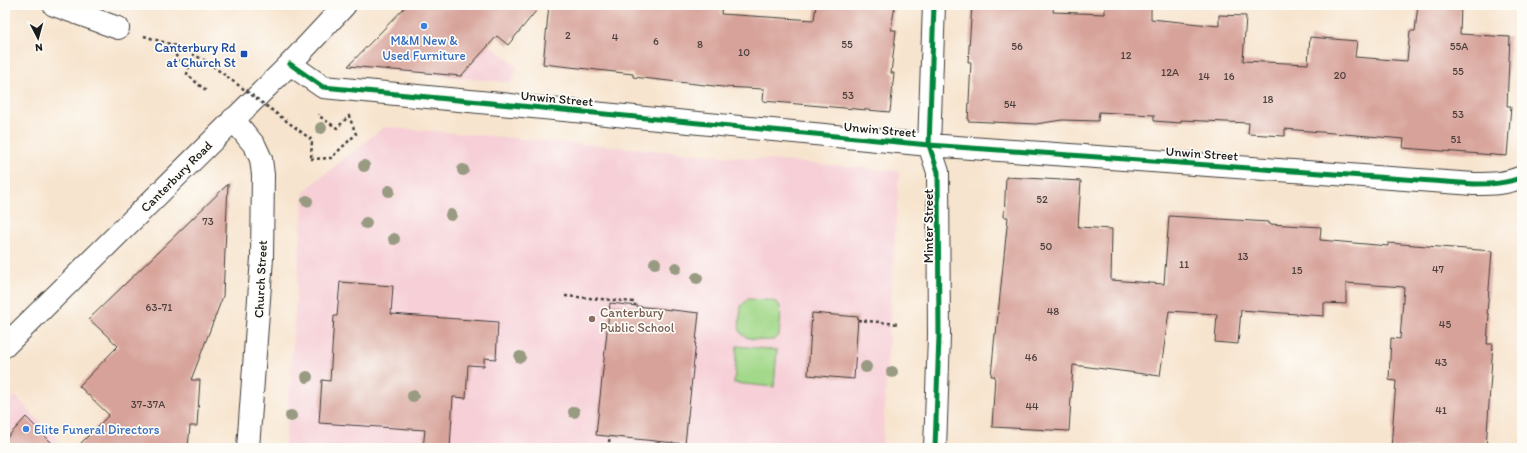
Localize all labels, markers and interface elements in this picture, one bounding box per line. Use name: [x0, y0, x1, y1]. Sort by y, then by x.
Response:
north arrow: [18, 18, 58, 58]
marker: M&M New & Used Furniture: [419, 21, 429, 31]
house number: 2: [565, 29, 571, 42]
house number: 4: [612, 31, 619, 44]
place label: M&M New & Used Furniture: [382, 33, 466, 63]
house number: 6: [653, 35, 659, 48]
house number: 8: [697, 38, 703, 51]
house number: 55: [841, 38, 853, 51]
place label: Canterbury Rd at Church St: [154, 40, 236, 70]
house number: 56: [1011, 40, 1023, 53]
house number: 55A: [1450, 40, 1468, 53]
text: N: [35, 41, 43, 54]
house number: 10: [738, 46, 750, 59]
marker: Canterbury Rd at Church St: [239, 49, 249, 59]
house number: 12: [1121, 49, 1132, 62]
house number: 55: [1452, 65, 1464, 78]
house number: 12A: [1161, 66, 1179, 79]
house number: 20: [1334, 69, 1347, 82]
house number: 14: [1198, 70, 1210, 83]
house number: 16: [1224, 70, 1235, 83]
street label: Unwin Street: [520, 88, 594, 109]
house number: 53: [842, 89, 854, 102]
house number: 18: [1262, 93, 1274, 106]
house number: 54: [1004, 98, 1017, 111]
house number: 53: [1452, 108, 1464, 121]
street label: Unwin Street: [843, 119, 917, 140]
house number: 51: [1451, 133, 1461, 146]
street label: Canterbury Road: [138, 138, 215, 215]
street label: Unwin Street: [1165, 143, 1239, 164]
street label: Minter Street: [921, 189, 936, 263]
house number: 52: [1036, 193, 1048, 206]
house number: 73: [202, 215, 214, 228]
street label: Church Street: [251, 240, 270, 318]
house number: 50: [1040, 240, 1052, 253]
house number: 13: [1237, 250, 1249, 263]
house number: 11: [1179, 258, 1189, 271]
house number: 47: [1432, 263, 1445, 276]
house number: 15: [1292, 264, 1303, 277]
house number: 63-71: [146, 301, 172, 314]
place label: Canterbury Public School: [600, 305, 675, 335]
house number: 48: [1047, 305, 1059, 318]
marker: Canterbury Public School: [587, 314, 597, 324]
house number: 45: [1439, 318, 1451, 331]
house number: 46: [1025, 351, 1037, 364]
house number: 43: [1435, 356, 1447, 369]
house number: 37-37A: [131, 398, 165, 411]
house number: 44: [1025, 400, 1039, 413]
house number: 41: [1435, 404, 1447, 417]
place label: Elite Funeral Directors: [34, 422, 160, 437]
marker: Elite Funeral Directors: [21, 424, 31, 434]

